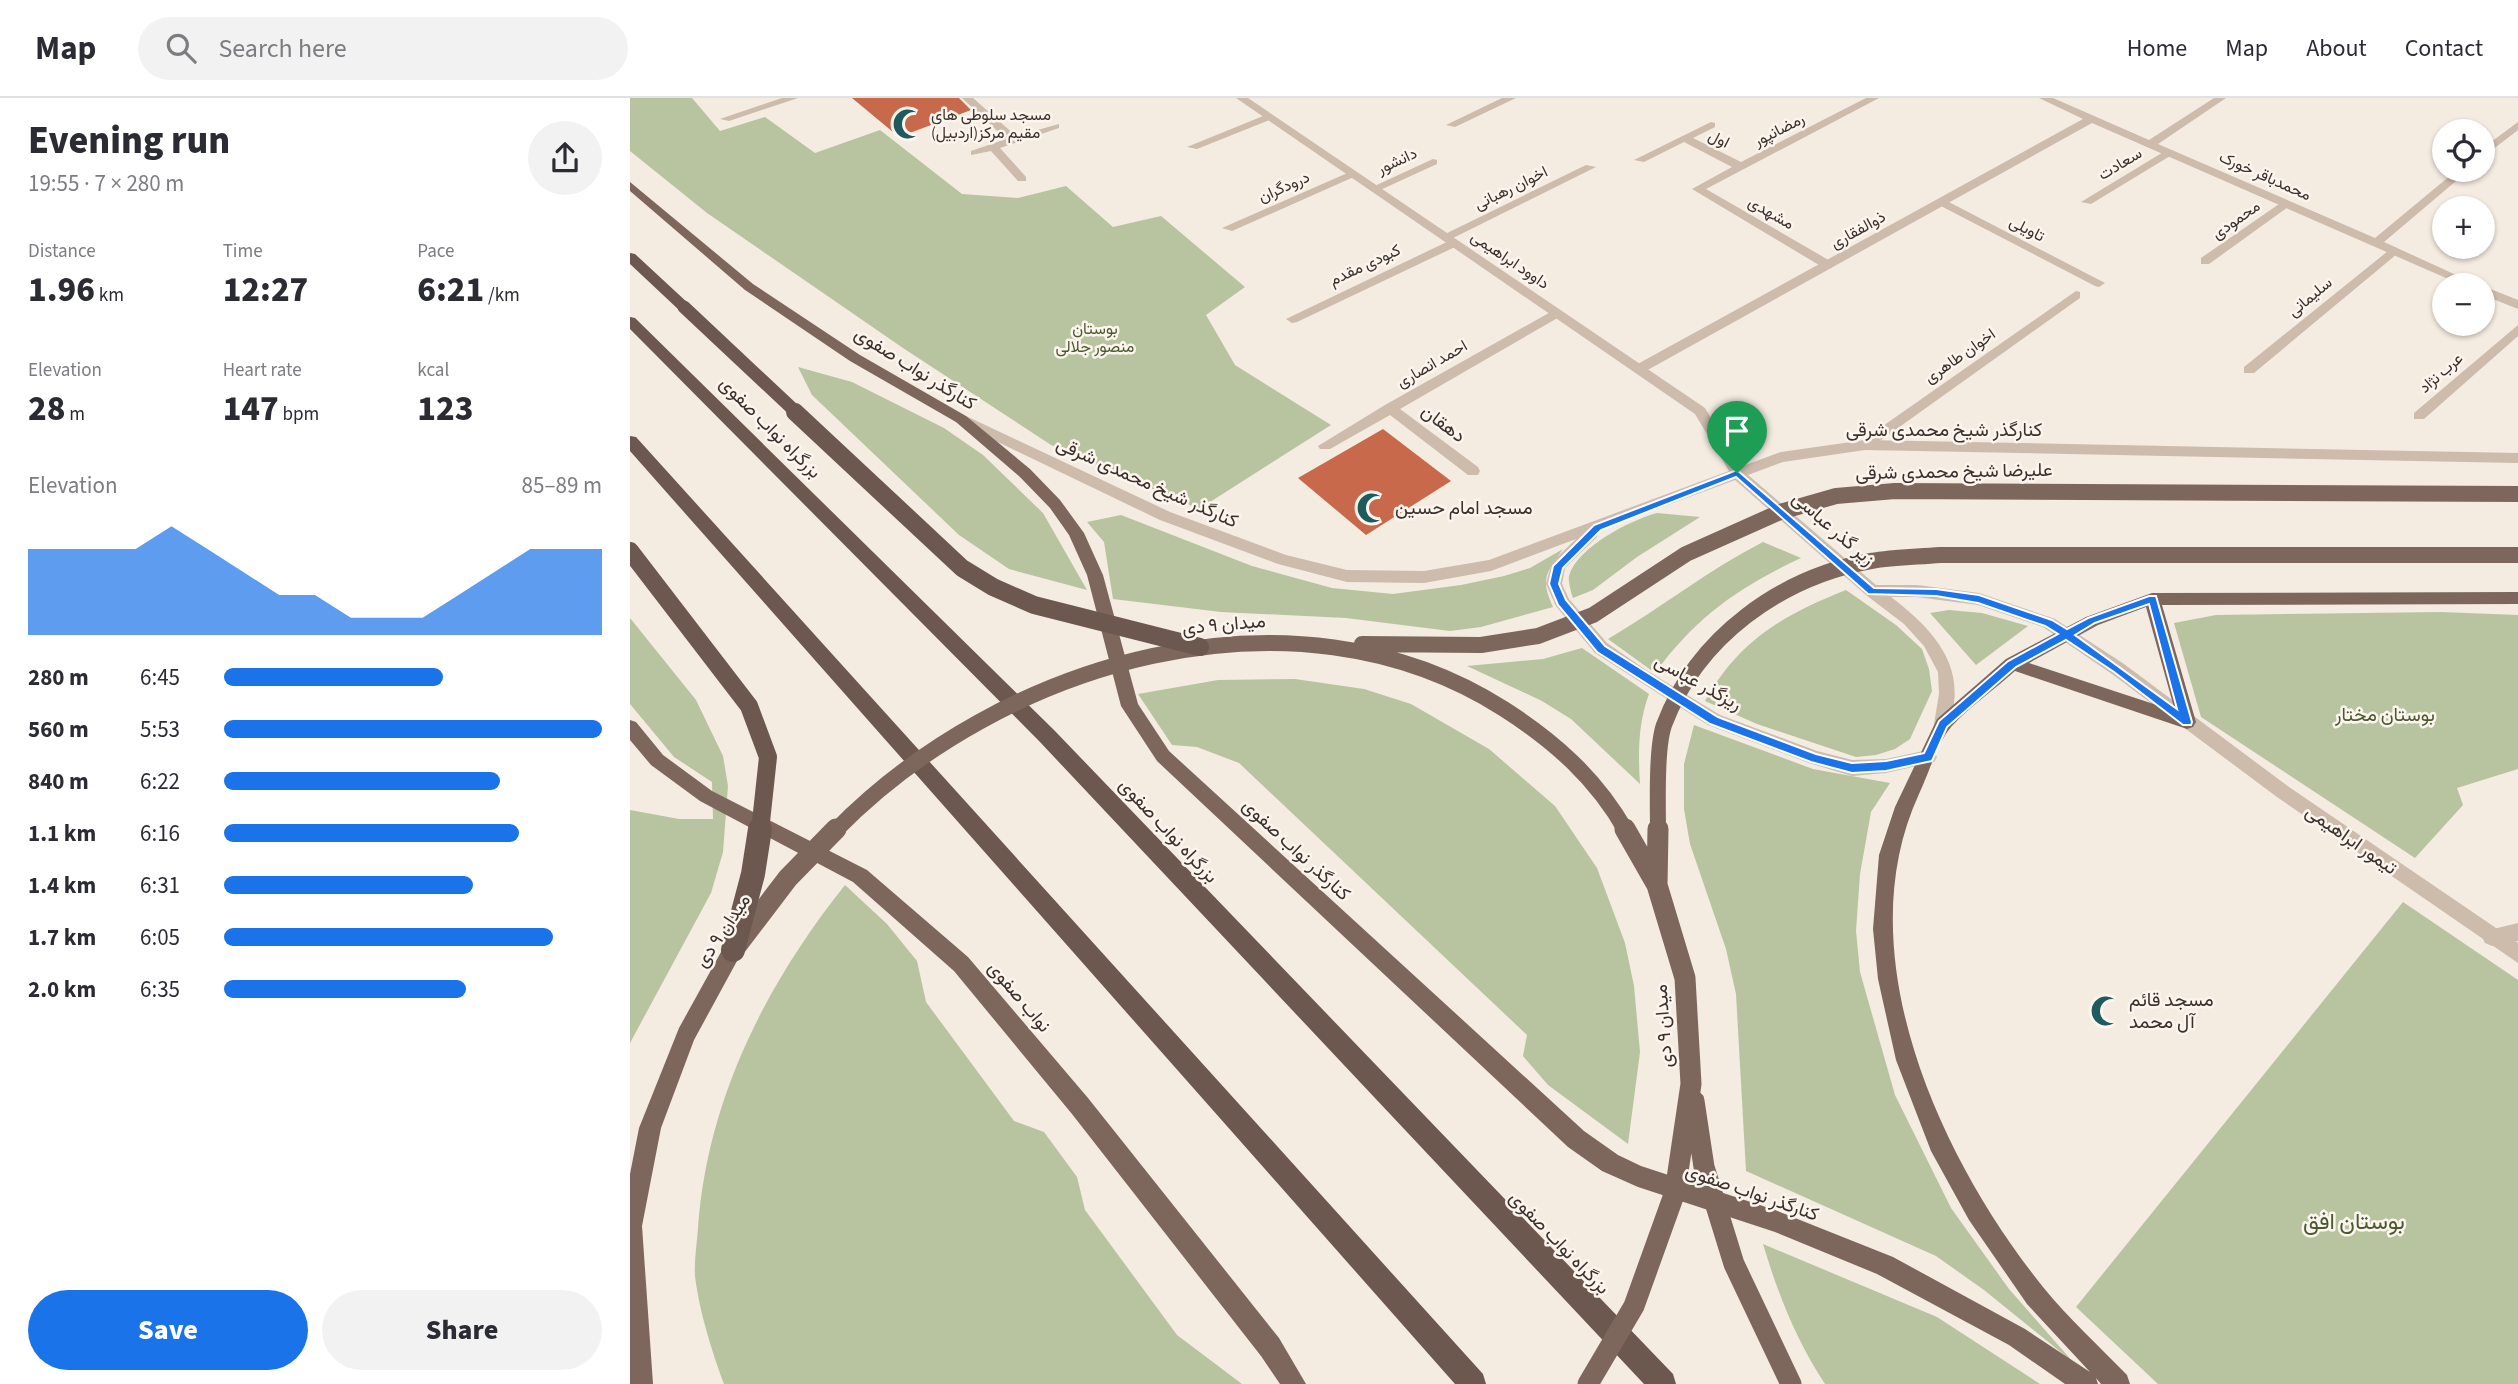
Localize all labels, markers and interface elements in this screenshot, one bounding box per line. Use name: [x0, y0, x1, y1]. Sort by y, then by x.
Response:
search box: [138, 17, 628, 80]
text: Map: [35, 25, 96, 72]
icon: search: [162, 29, 200, 67]
text: Search here: [218, 30, 347, 67]
text: Home: [2127, 31, 2187, 66]
text: Map: [2225, 31, 2268, 66]
text: About: [2306, 31, 2367, 66]
text: Contact: [2405, 31, 2483, 66]
place label: مسجد سلوطی های مقیم مرکز(اردبیل): [931, 104, 1051, 144]
mosque icon: مسجد سلوطی های مقیم مرکز(اردبیل): [891, 107, 925, 141]
street label: رمضانپور: [1749, 108, 1808, 153]
text: Evening run: [28, 114, 230, 168]
map controls: [2432, 119, 2495, 336]
button: locate: [2432, 119, 2495, 182]
button: share: [528, 121, 602, 195]
street label: اول: [1705, 124, 1733, 154]
street label: دانشور: [1372, 142, 1421, 180]
street label: سعادت: [2094, 142, 2146, 186]
street label: محمدباقر خورک: [2216, 146, 2314, 206]
street label: اخوان رهبانی: [1471, 161, 1551, 215]
street label: درودگران: [1255, 166, 1313, 208]
text: 19:55 · 7 × 280 m: [28, 167, 184, 200]
street label: مشهدی: [1744, 191, 1798, 235]
street label: محمودی: [2207, 195, 2265, 245]
button: +: [2432, 196, 2495, 259]
street label: ذوالفقاری: [1826, 206, 1890, 254]
street label: تاویلی: [2006, 211, 2048, 247]
street label: داوود ابراهیمی: [1466, 226, 1554, 294]
text: Distance: [28, 238, 96, 265]
text: Time: [223, 238, 263, 265]
text: Pace: [417, 238, 455, 265]
street label: کبودی مقدم: [1326, 239, 1404, 291]
text: 1.96: [28, 265, 95, 315]
text: 12:27: [223, 265, 308, 315]
text: 6:21: [417, 265, 484, 315]
street label: سلیمانی: [2283, 272, 2337, 322]
button: −: [2432, 273, 2495, 336]
text: km: [95, 282, 124, 309]
text: /km: [484, 282, 520, 309]
park label: بوستان منصور جلالی: [1056, 318, 1134, 358]
street label: کنارگذر نواب صفوی: [849, 321, 981, 417]
street label: اخوان طاهری: [1920, 323, 2000, 389]
street label: احمد انصاری: [1393, 335, 1471, 393]
street label: عرب نژاد: [2414, 348, 2468, 398]
text: Elevation: [28, 357, 102, 384]
text: Heart rate: [223, 357, 302, 384]
text: kcal: [417, 357, 449, 384]
street label: بزرگراه نواب صفوی: [713, 371, 827, 485]
text: 28: [28, 384, 65, 434]
text: 147: [223, 384, 279, 434]
text: 123: [417, 384, 473, 434]
street label: دهقان: [1415, 398, 1471, 450]
text: m: [65, 401, 85, 428]
text: bpm: [279, 401, 319, 428]
pin: [1707, 401, 1767, 473]
icon: arrive: [1718, 412, 1756, 450]
street label: کنارگذر شیخ محمدی شرقی: [1846, 417, 2042, 444]
street label: کنارگذر شیخ محمدی شرقی: [1052, 431, 1242, 535]
street label: علیرضا شیخ محمدی شرقی: [1855, 457, 2053, 487]
text: Elevation: [28, 469, 118, 502]
text: 85–89 m: [522, 469, 602, 502]
street label: زیر گذر عباسی: [1786, 485, 1880, 573]
mosque icon: مسجد امام حسین: [1355, 491, 1389, 525]
place label: مسجد امام حسین: [1395, 495, 1533, 522]
street label: میدان ۹ دی: [1181, 608, 1267, 642]
street label: ریزگذر عباسی: [1649, 648, 1747, 718]
text: 280 m: [28, 661, 89, 694]
text: 6:45: [140, 661, 180, 694]
park label: بوستان مختار: [2334, 702, 2435, 729]
text: 560 m: [28, 713, 89, 746]
text: 5:53: [140, 713, 180, 746]
text: 840 m: [28, 765, 89, 798]
text: 6:22: [140, 765, 180, 798]
street label: بزرگراه نواب صفوی: [1112, 772, 1224, 890]
street label: کنارگذر نواب صفوی: [1236, 793, 1356, 907]
street label: تیمور ابراهیمی: [2300, 798, 2402, 882]
text: 1.1 km: [28, 817, 96, 850]
text: 6:16: [140, 817, 180, 850]
text: 1.4 km: [28, 869, 96, 902]
text: 6:31: [140, 869, 180, 902]
street label: میدان ۹ دی: [688, 889, 758, 973]
text: 1.7 km: [28, 921, 96, 954]
text: 6:05: [140, 921, 180, 954]
street label: نواب صفوی: [981, 955, 1057, 1039]
text: 2.0 km: [28, 973, 96, 1006]
text: 6:35: [140, 973, 180, 1006]
street label: میدان ۹ دی: [1648, 983, 1680, 1069]
place label: مسجد قائم آل محمد: [2129, 987, 2214, 1036]
mosque icon: مسجد قائم آل محمد: [2089, 994, 2123, 1028]
street label: کنارگذر نواب صفوی: [1682, 1158, 1822, 1228]
street label: بزرگراه نواب صفوی: [1502, 1185, 1616, 1301]
park label: بوستان افق: [2303, 1205, 2405, 1238]
button: Save: [28, 1290, 308, 1370]
button: Share: [322, 1290, 602, 1370]

